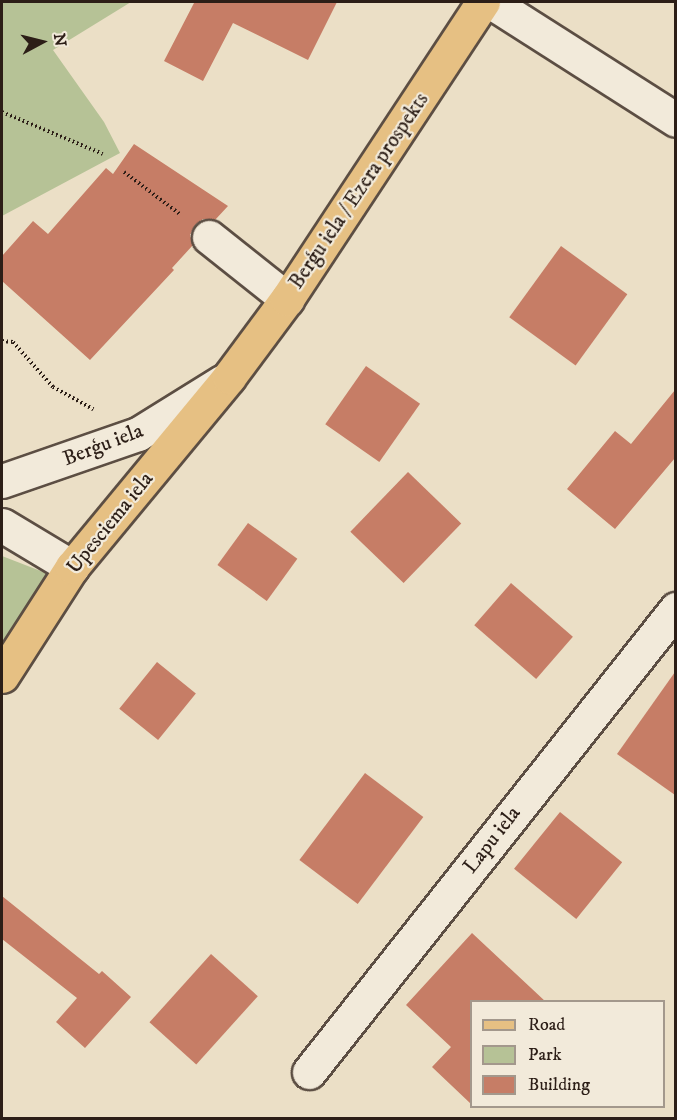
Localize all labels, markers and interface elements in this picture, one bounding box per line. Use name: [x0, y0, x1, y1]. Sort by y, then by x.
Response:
north arrow: [12, 12, 72, 72]
text: N: [49, 32, 71, 48]
street label: Berģu iela / Ezera prospekts: [284, 88, 434, 294]
street label: Berģu iela: [59, 418, 147, 472]
street label: Upesciema iela: [61, 467, 159, 579]
street label: Lapu iela: [458, 801, 526, 879]
legend: [470, 1000, 665, 1108]
text: Road: [528, 1014, 565, 1036]
text: Park: [528, 1044, 562, 1066]
text: Building: [528, 1074, 590, 1096]

